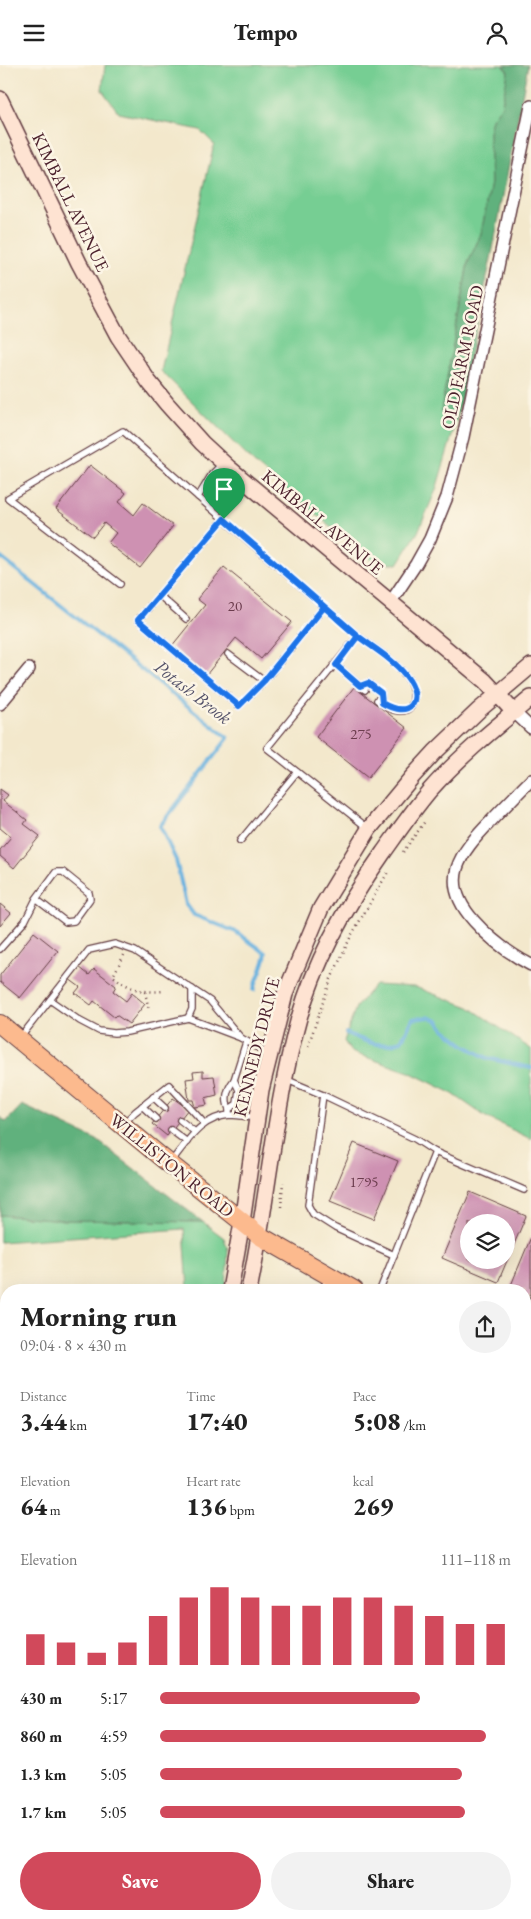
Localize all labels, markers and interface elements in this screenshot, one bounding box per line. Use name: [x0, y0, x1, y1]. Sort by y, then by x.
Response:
text: Tempo: [234, 18, 297, 47]
icon: menu: [20, 19, 48, 47]
icon: person: [483, 19, 511, 47]
street label: KIMBALL AVENUE: [27, 129, 115, 275]
street label: OLD FARM ROAD: [436, 283, 488, 431]
street label: KIMBALL AVENUE: [257, 464, 389, 580]
pin: [203, 468, 245, 519]
icon: arrive: [210, 475, 238, 503]
house number: 20: [228, 596, 242, 615]
water label: Potash Brook: [149, 654, 237, 730]
house number: 275: [350, 724, 372, 743]
street label: KENNEDY DRIVE: [228, 975, 284, 1119]
street label: WILLISTON ROAD: [105, 1108, 239, 1222]
house number: 1795: [350, 1172, 378, 1191]
map controls: [460, 1214, 515, 1269]
button: layers: [460, 1214, 515, 1269]
text: Morning run: [20, 1298, 177, 1334]
button: share: [459, 1301, 511, 1353]
text: 09:04 · 8 × 430 m: [20, 1335, 127, 1356]
text: Distance: [20, 1387, 67, 1405]
text: Time: [186, 1387, 216, 1405]
text: Pace: [353, 1387, 376, 1405]
text: 3.44: [20, 1405, 67, 1437]
text: 17:40: [186, 1405, 248, 1437]
text: 5:08: [353, 1405, 400, 1437]
text: km: [67, 1416, 87, 1434]
text: /km: [400, 1416, 426, 1434]
text: Elevation: [20, 1472, 70, 1490]
text: Heart rate: [186, 1472, 241, 1490]
text: kcal: [353, 1472, 374, 1490]
text: 64: [20, 1490, 47, 1522]
text: 136: [186, 1490, 227, 1522]
text: 269: [353, 1490, 393, 1522]
text: m: [47, 1501, 61, 1519]
text: bpm: [227, 1501, 255, 1519]
text: Elevation: [20, 1549, 78, 1570]
text: 111–118 m: [440, 1549, 511, 1570]
text: 430 m: [20, 1688, 62, 1709]
text: 5:17: [100, 1688, 127, 1709]
text: 860 m: [20, 1726, 62, 1747]
text: 4:59: [100, 1726, 127, 1747]
text: 1.3 km: [20, 1764, 66, 1785]
text: 5:05: [100, 1764, 127, 1785]
text: 1.7 km: [20, 1802, 66, 1823]
text: 5:05: [100, 1802, 127, 1823]
button: Save: [20, 1852, 261, 1910]
button: Share: [271, 1852, 511, 1910]

